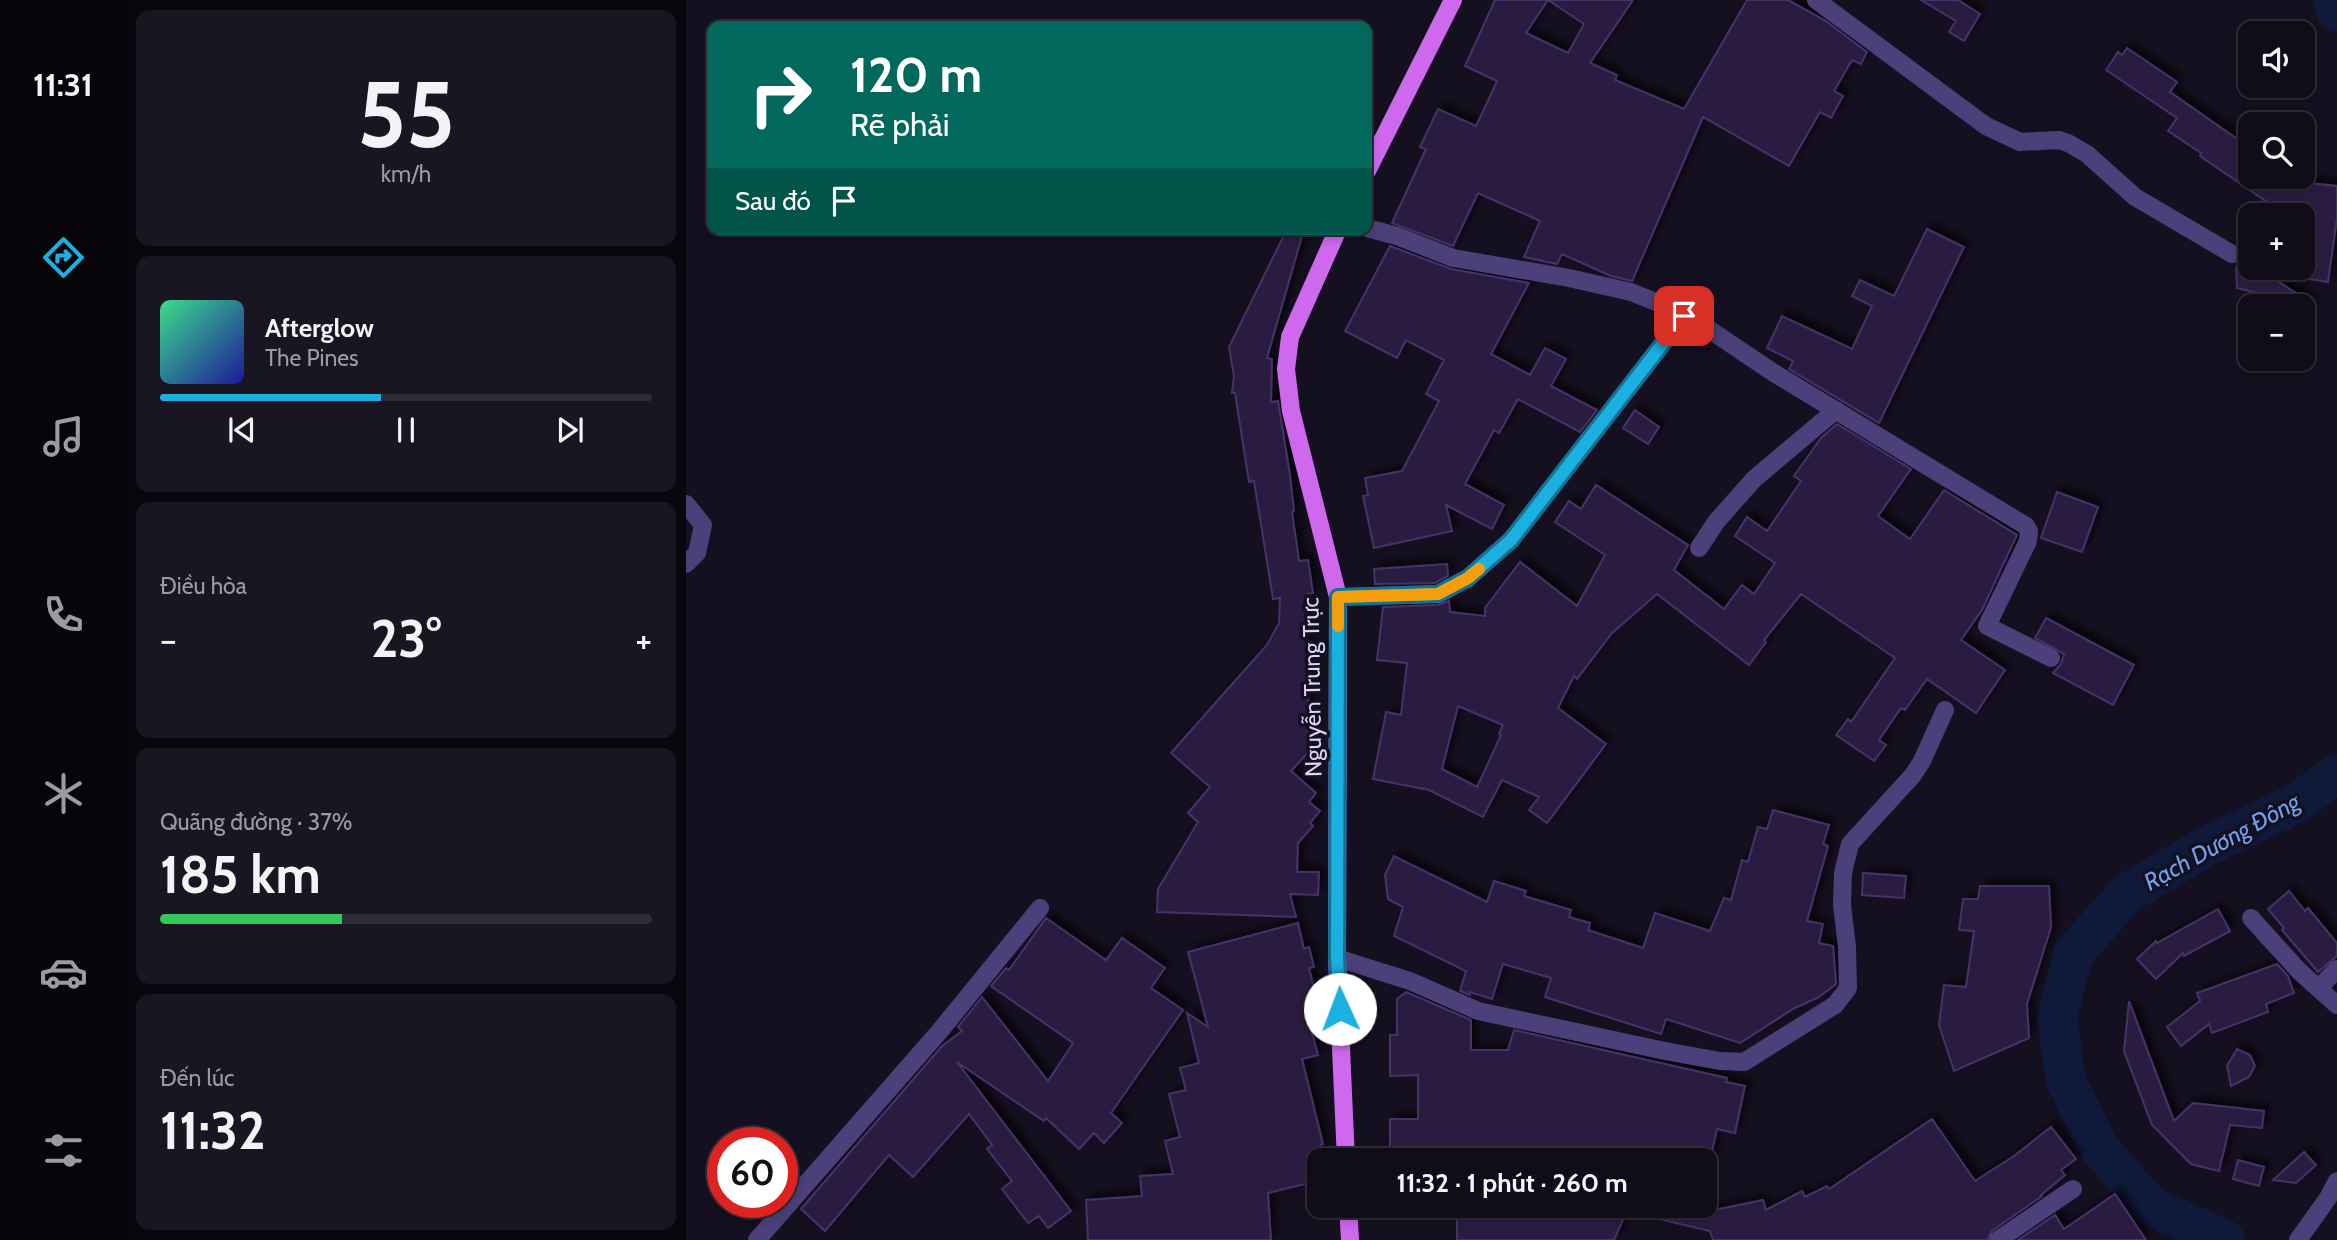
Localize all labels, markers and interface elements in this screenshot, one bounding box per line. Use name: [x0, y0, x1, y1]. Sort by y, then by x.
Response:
map controls: [2238, 21, 2315, 371]
button: sound: [2238, 21, 2315, 98]
text: 120 m: [850, 45, 982, 104]
icon: right: [735, 49, 826, 140]
text: 55: [357, 59, 455, 170]
text: 11:31: [33, 65, 93, 104]
text: Rẽ phải: [850, 105, 950, 144]
button: search: [2238, 112, 2315, 189]
text: km/h: [381, 160, 431, 188]
icon: arrive: [825, 182, 863, 220]
text: Sau đó: [735, 185, 811, 217]
button: +: [2238, 203, 2315, 280]
icon: directions: [39, 233, 88, 282]
pin: [1654, 286, 1714, 346]
button: −: [2238, 294, 2315, 371]
icon: arrive: [1665, 297, 1703, 335]
text: Afterglow: [265, 312, 374, 344]
text: The Pines: [265, 344, 359, 372]
icon: previous: [223, 411, 261, 449]
icon: pause: [387, 411, 425, 449]
icon: next: [551, 411, 589, 449]
icon: music: [39, 412, 88, 461]
text: Điều hòa: [160, 572, 247, 600]
icon: phone: [39, 590, 88, 639]
street label: Nguyễn Trung Trực: [1296, 597, 1328, 777]
text: 23°: [371, 607, 441, 670]
text: −: [160, 616, 177, 663]
text: +: [635, 616, 652, 663]
icon: climate: [39, 769, 88, 818]
water label: Rạch Dương Đông: [2139, 786, 2306, 896]
text: Quãng đường · 37%: [160, 808, 352, 836]
text: 185 km: [160, 843, 321, 906]
icon: car: [39, 948, 88, 997]
position arrow: [1303, 972, 1377, 1046]
text: Đến lúc: [160, 1064, 235, 1092]
text: 11:32: [160, 1099, 265, 1162]
icon: filters: [39, 1126, 88, 1175]
speed limit sign: 60: [707, 1127, 798, 1218]
text: 11:32 · 1 phút · 260 m: [1396, 1167, 1628, 1199]

